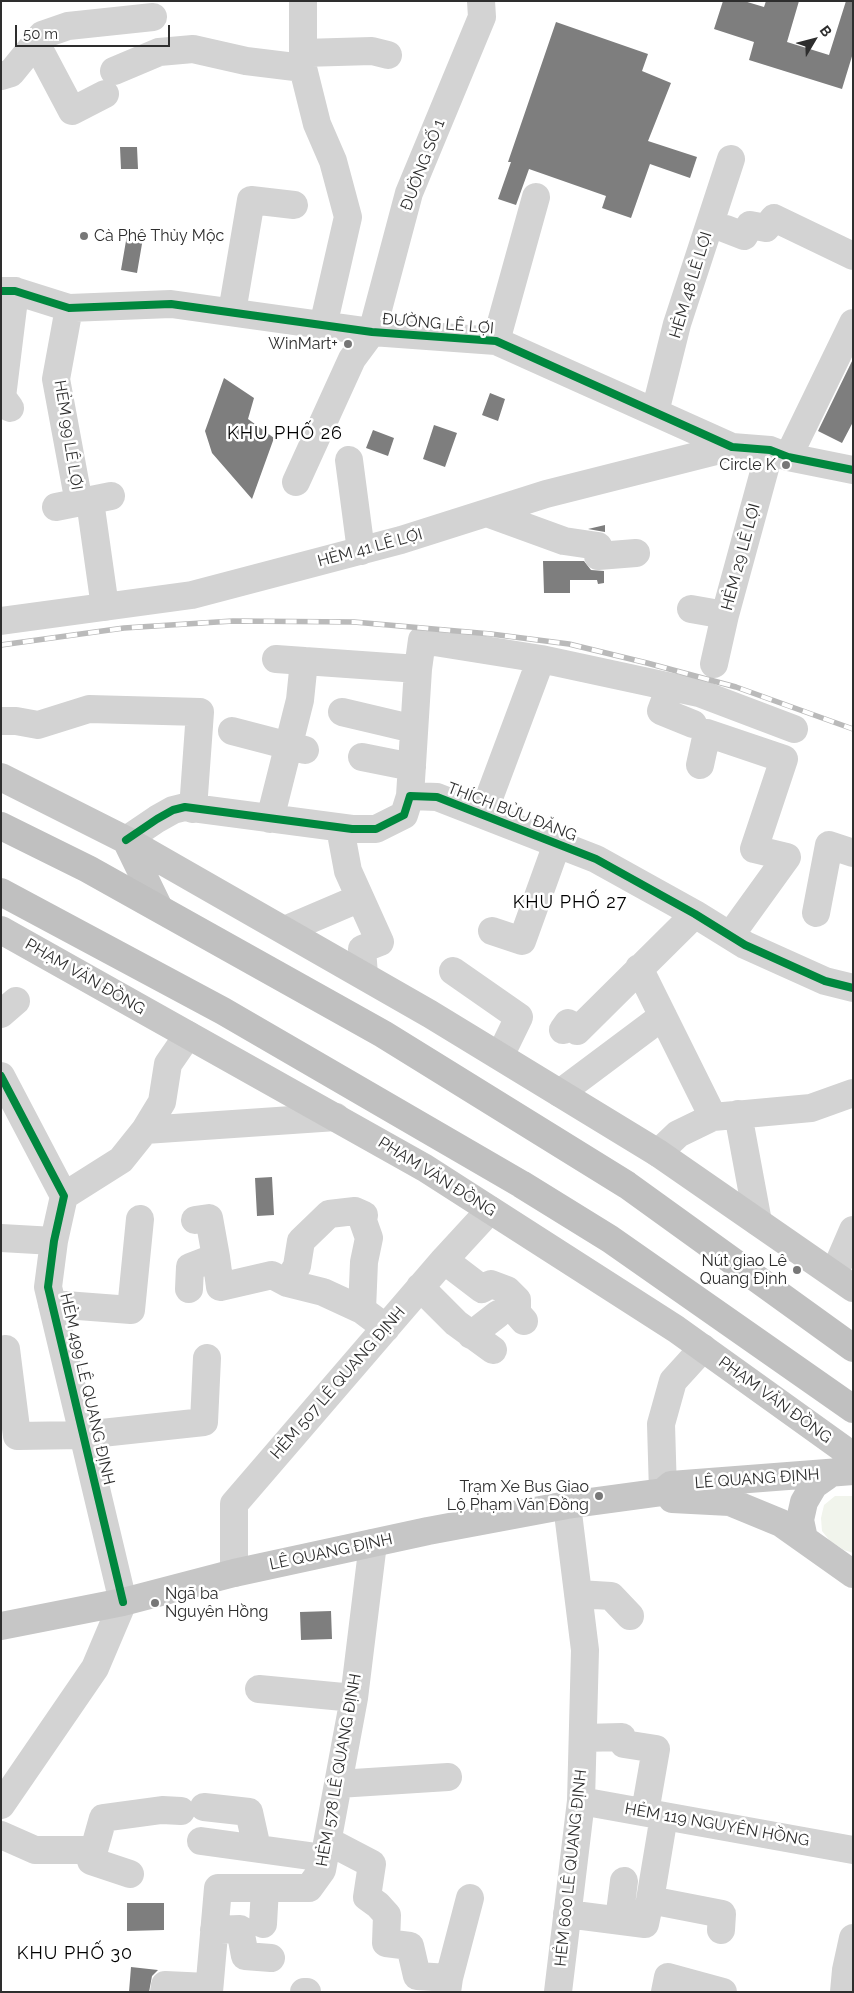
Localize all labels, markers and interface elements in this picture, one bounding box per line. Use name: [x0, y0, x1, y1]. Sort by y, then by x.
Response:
scale bar: [18, 15, 172, 47]
north arrow: [789, 15, 839, 65]
text: B: [817, 22, 835, 40]
text: 50 m: [23, 25, 58, 43]
street label: ĐƯỜNG SỐ 1: [397, 117, 449, 213]
place label: Cà Phê Thủy Mộc: [94, 226, 224, 246]
street label: HẺM 48 LÊ LỢI: [666, 229, 716, 341]
marker: Cà Phê Thủy Mộc: [78, 230, 90, 242]
street label: ĐƯỜNG LÊ LỢI: [381, 310, 495, 338]
place label: WinMart+: [268, 334, 338, 354]
marker: WinMart+: [342, 338, 354, 350]
street label: HẺM 99 LÊ LỢI: [50, 379, 86, 491]
district label: KHU PHỐ 26: [226, 423, 344, 445]
place label: Circle K: [719, 455, 776, 475]
marker: Circle K: [780, 459, 792, 471]
street label: HẺM 29 LÊ LỢI: [718, 501, 764, 613]
street label: HẺM 41 LÊ LỢI: [315, 525, 425, 571]
street label: THÍCH BỬU ĐĂNG: [445, 778, 579, 846]
district label: KHU PHỐ 27: [511, 892, 629, 914]
street label: PHẠM VĂN ĐỒNG: [22, 935, 148, 1019]
street label: PHẠM VĂN ĐỒNG: [375, 1133, 499, 1221]
place label: Nút giao Lê Quang Định: [700, 1251, 787, 1289]
marker: Nút giao Lê Quang Định: [791, 1264, 803, 1276]
street label: HẺM 499 LÊ QUANG ĐỊNH: [56, 1291, 118, 1487]
street label: HẺM 507 LÊ QUANG ĐỊNH: [267, 1303, 409, 1463]
street label: PHẠM VĂN ĐỒNG: [715, 1352, 835, 1448]
street label: LÊ QUANG ĐỊNH: [694, 1465, 820, 1493]
place label: Trạm Xe Bus Giao Lộ Phạm Văn Đồng: [447, 1477, 589, 1515]
marker: Trạm Xe Bus Giao Lộ Phạm Văn Đồng: [593, 1490, 605, 1502]
street label: LÊ QUANG ĐỊNH: [268, 1530, 394, 1574]
place label: Ngã ba Nguyên Hồng: [165, 1584, 268, 1622]
marker: Ngã ba Nguyên Hồng: [149, 1597, 161, 1609]
street label: HẺM 578 LÊ QUANG ĐỊNH: [313, 1672, 365, 1868]
street label: HẺM 600 LÊ QUANG ĐỊNH: [551, 1768, 591, 1968]
street label: HẺM 119 NGUYÊN HỒNG: [623, 1799, 811, 1851]
district label: KHU PHỐ 30: [16, 1943, 134, 1965]

